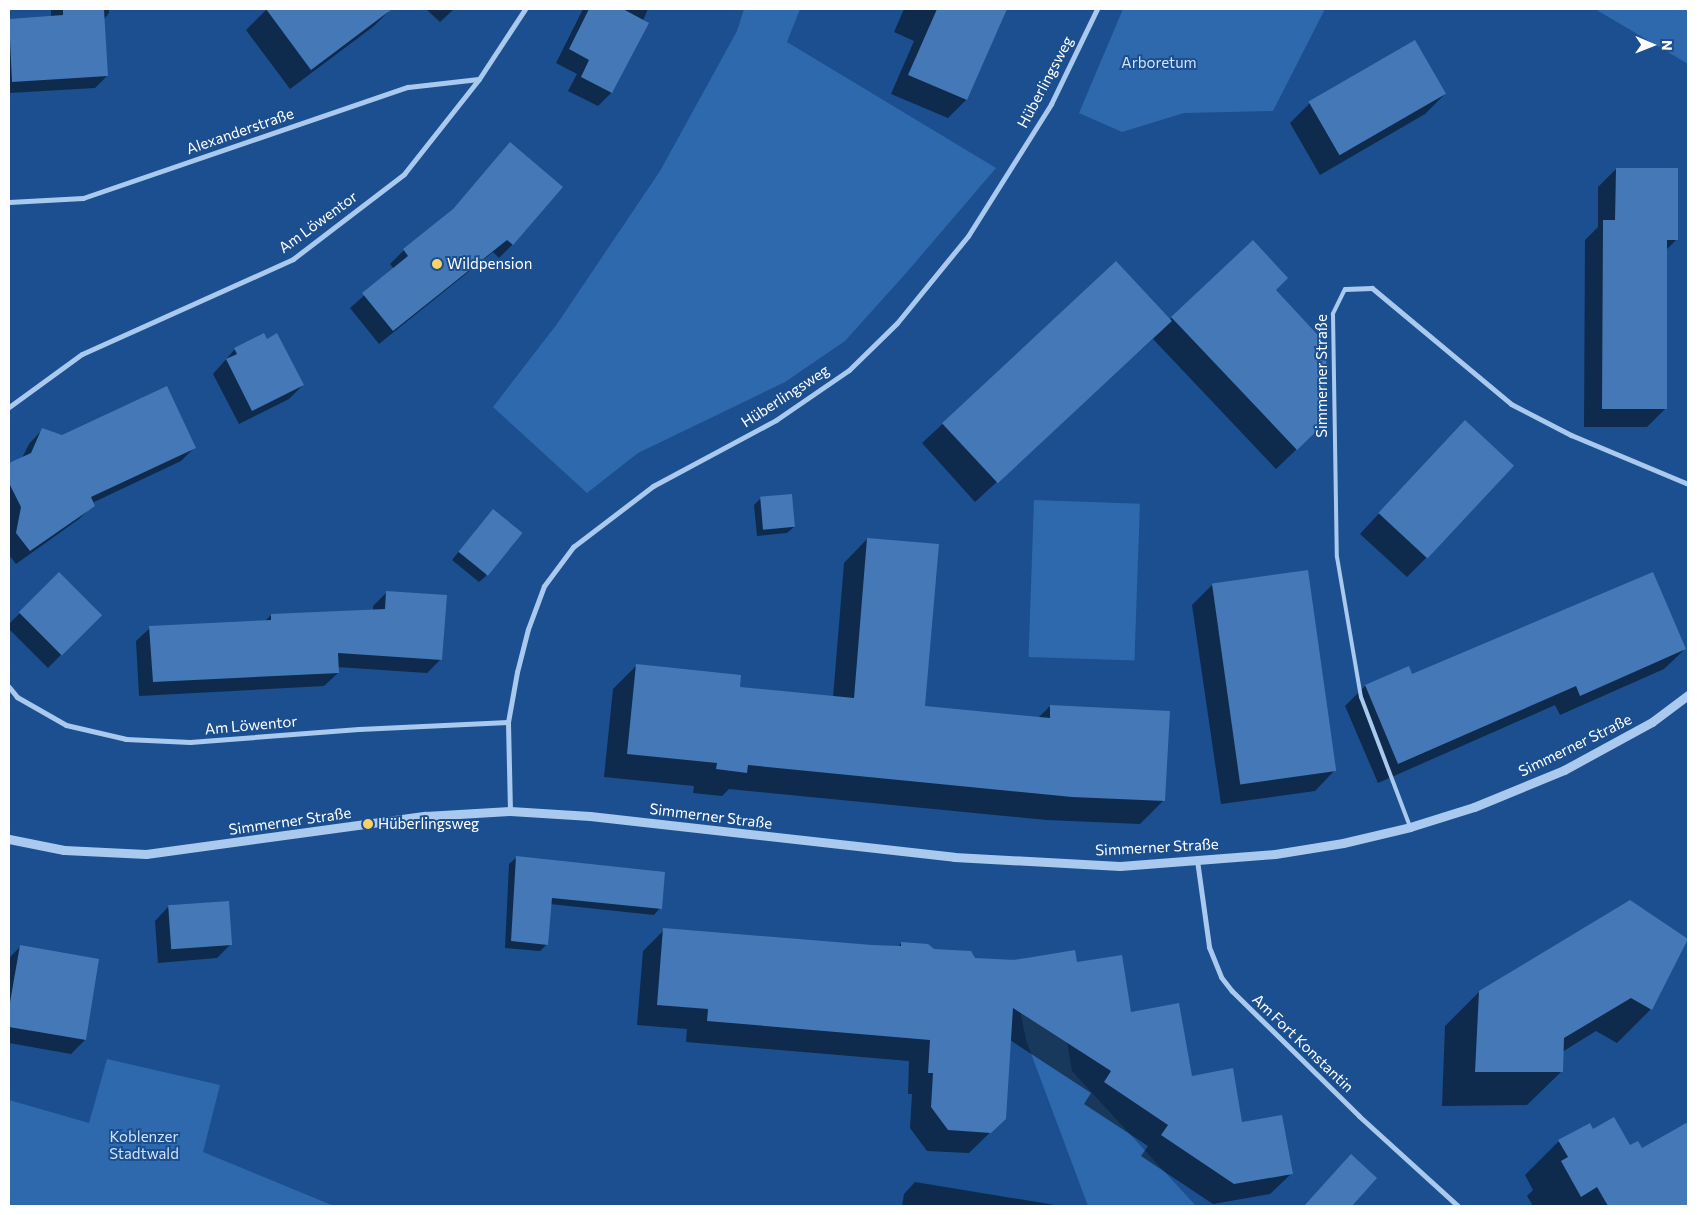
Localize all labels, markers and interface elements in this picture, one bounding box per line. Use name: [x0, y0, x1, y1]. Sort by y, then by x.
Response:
north arrow: [1627, 20, 1677, 70]
street label: Hüberlingsweg: [1013, 33, 1077, 131]
text: N: [1659, 40, 1676, 51]
park label: Arboretum: [1121, 54, 1197, 72]
street label: Alexanderstraße: [184, 104, 296, 158]
street label: Am Löwentor: [275, 187, 361, 257]
place label: Wildpension: [447, 255, 532, 273]
marker: Wildpension: [431, 258, 443, 270]
street label: Simmerner Straße: [1313, 314, 1331, 438]
street label: Hüberlingsweg: [738, 361, 832, 431]
street label: Simmerner Straße: [1516, 710, 1634, 780]
street label: Am Löwentor: [204, 712, 298, 738]
street label: Simmerner Straße: [649, 800, 773, 832]
street label: Simmerner Straße: [228, 803, 352, 839]
place label: Hüberlingsweg: [378, 815, 479, 833]
marker: Hüberlingsweg: [362, 818, 374, 830]
street label: Simmerner Straße: [1095, 835, 1219, 859]
street label: Am Fort Konstantin: [1249, 990, 1357, 1096]
park label: Koblenzer Stadtwald: [109, 1127, 179, 1162]

